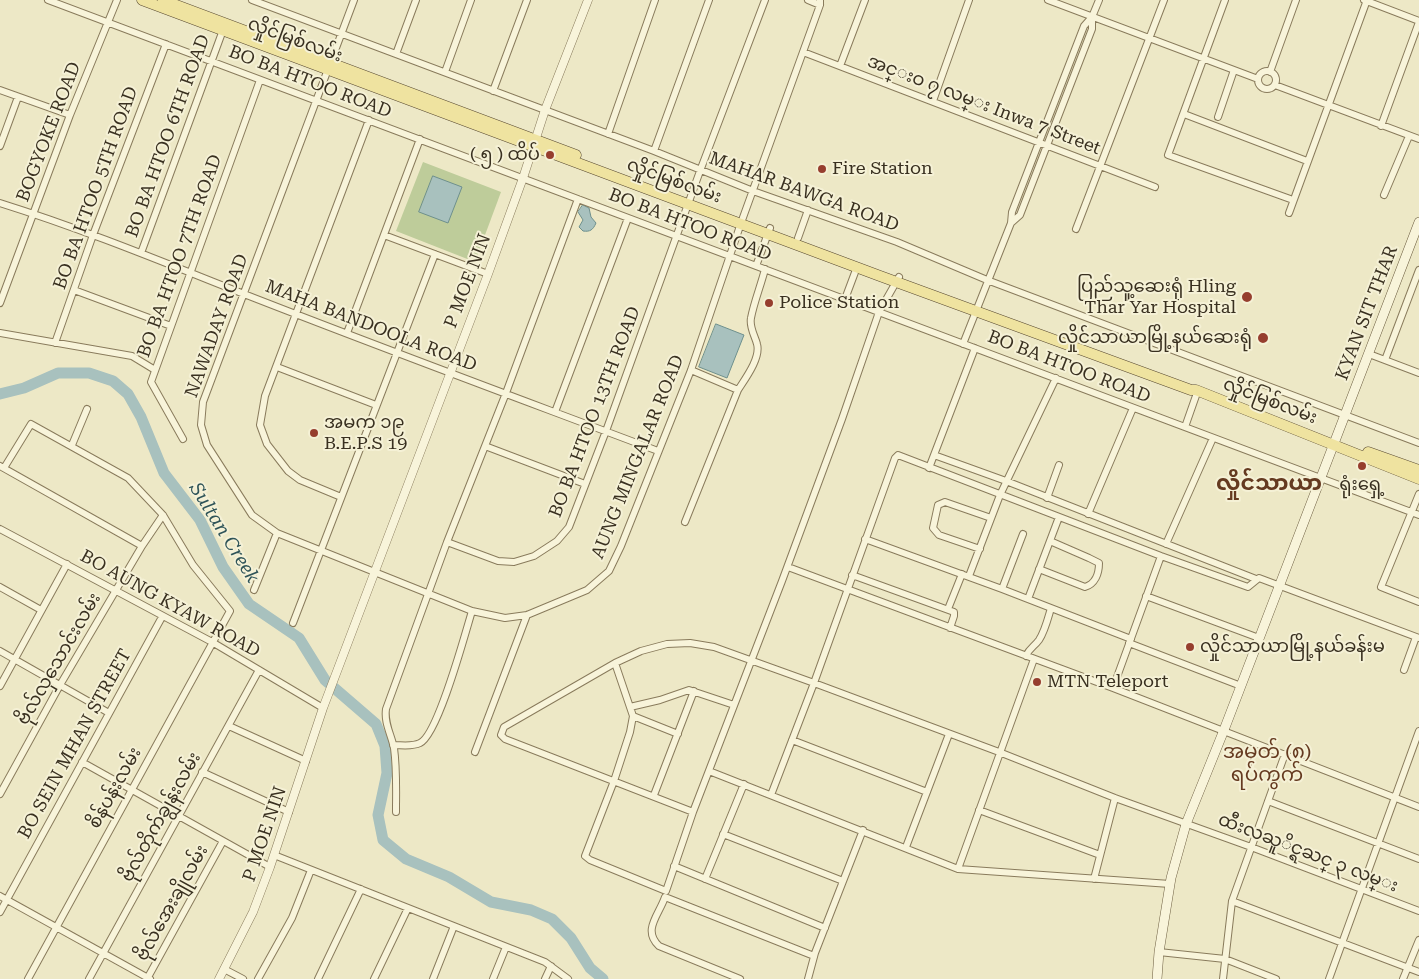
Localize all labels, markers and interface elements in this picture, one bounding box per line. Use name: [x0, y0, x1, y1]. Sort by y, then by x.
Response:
street label: လှိုင်မြစ်လမ်း: [245, 13, 345, 67]
street label: BO BA HTOO 6TH ROAD: [121, 32, 215, 240]
street label: BO BA HTOO ROAD: [226, 41, 394, 123]
street label: အင္းဝ ၇ လမ္း Inwa 7 Street: [864, 50, 1104, 160]
street label: BOGYOKE ROAD: [12, 59, 86, 205]
street label: BO BA HTOO 5TH ROAD: [49, 84, 143, 292]
place label: ( ၅ ) ထိပ်: [470, 144, 540, 166]
street label: MAHAR BAWGA ROAD: [706, 148, 902, 236]
marker: ( ၅ ) ထိပ်: [544, 149, 556, 161]
street label: BO BA HTOO 7TH ROAD: [133, 152, 227, 360]
street label: လှိုင်မြစ်လမ်း: [624, 154, 724, 208]
place label: Fire Station: [832, 158, 933, 180]
marker: Fire Station: [816, 163, 828, 175]
street label: BO BA HTOO ROAD: [606, 184, 774, 266]
street label: P MOE NIN: [440, 231, 496, 331]
street label: KYAN SIT THAR: [1331, 243, 1403, 383]
street label: NAWADAY ROAD: [181, 251, 253, 401]
street label: MAHA BANDOOLA ROAD: [262, 276, 480, 376]
place label: ပြည်သူ့ဆေးရုံ Hling Thar Yar Hospital: [1077, 276, 1236, 318]
marker: ပြည်သူ့ဆေးရုံ Hling Thar Yar Hospital: [1240, 290, 1254, 304]
place label: Police Station: [779, 292, 899, 314]
marker: Police Station: [763, 297, 775, 309]
street label: BO BA HTOO 13TH ROAD: [545, 303, 645, 521]
street label: BO BA HTOO ROAD: [985, 326, 1153, 408]
place label: လှိုင်သာယာမြို့နယ်ဆေးရုံ: [1058, 327, 1252, 349]
marker: လှိုင်သာယာမြို့နယ်ဆေးရုံ: [1256, 331, 1270, 345]
street label: AUNG MINGALAR ROAD: [587, 352, 689, 562]
street label: လှိုင်မြစ်လမ်း: [1220, 373, 1320, 429]
place label: အမက ၁၉ B.E.P.S 19: [324, 412, 407, 454]
marker: အမက ၁၉ B.E.P.S 19: [308, 427, 320, 439]
marker: ရုံးရှေ့: [1356, 460, 1368, 472]
district label: လှိုင်သာယာ: [1216, 471, 1322, 497]
place label: ရုံးရှေ့: [1339, 474, 1385, 496]
water label: Sultan Creek: [184, 479, 264, 587]
street label: BO AUNG KYAW ROAD: [76, 546, 264, 662]
street label: ဗိုလ်လှသောင်းလမ်း: [12, 589, 106, 729]
place label: လှိုင်သာယာမြို့နယ်ခန်းမ: [1200, 636, 1385, 658]
marker: လှိုင်သာယာမြို့နယ်ခန်းမ: [1184, 641, 1196, 653]
street label: BO SEIN MHAN STREET: [14, 645, 136, 843]
place label: MTN Teleport: [1047, 671, 1168, 693]
marker: MTN Teleport: [1031, 676, 1043, 688]
district label: အမှတ် (၈) ရပ်ကွက်: [1223, 740, 1311, 787]
street label: စိန်ပန်းလမ်း: [84, 744, 146, 832]
street label: ဗိုလ်တိုက်ချွန်းလမ်း: [116, 748, 206, 886]
street label: P MOE NIN: [239, 784, 291, 884]
street label: ထီးလႀူိင္ရႀင္ ၃ လမ္း: [1215, 809, 1401, 897]
street label: ဗိုလ်အေးချိုလမ်း: [131, 841, 213, 965]

